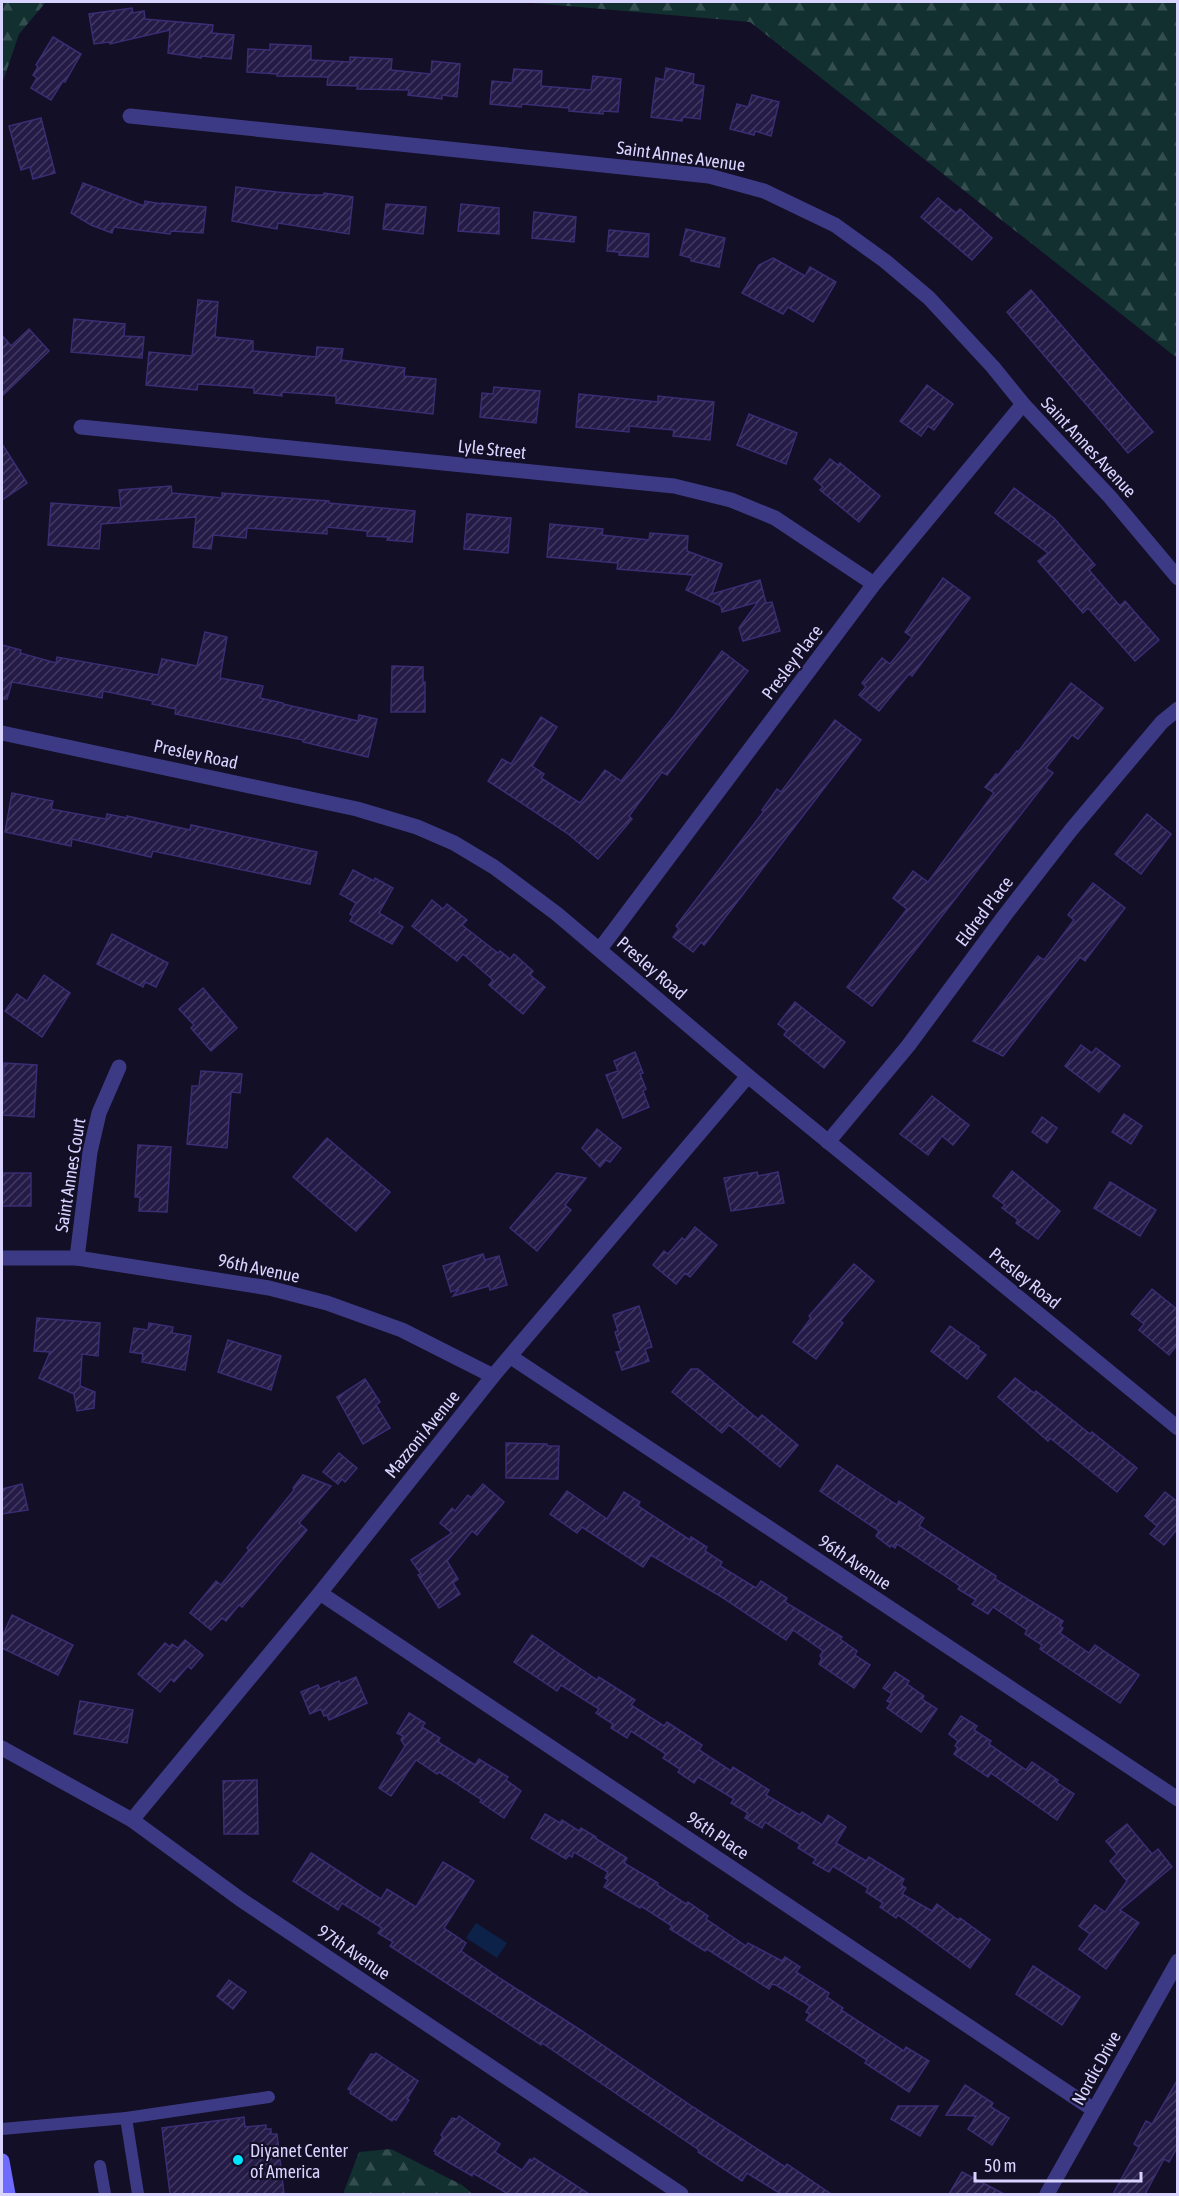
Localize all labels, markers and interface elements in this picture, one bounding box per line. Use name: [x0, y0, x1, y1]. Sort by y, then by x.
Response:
street label: Saint Annes Avenue: [615, 137, 747, 175]
street label: Saint Annes Avenue: [1037, 392, 1141, 502]
street label: Lyle Street: [457, 435, 527, 463]
street label: Presley Place: [757, 621, 827, 703]
street label: Presley Road: [152, 735, 240, 773]
street label: Eldred Place: [951, 872, 1017, 950]
street label: Presley Road: [613, 932, 691, 1004]
street label: Saint Annes Court: [51, 1116, 89, 1234]
street label: Presley Road: [985, 1243, 1065, 1313]
street label: 96th Avenue: [216, 1249, 302, 1287]
street label: Mazzoni Avenue: [380, 1386, 464, 1482]
street label: 96th Avenue: [815, 1530, 895, 1594]
street label: 96th Place: [683, 1807, 753, 1863]
street label: 97th Avenue: [314, 1920, 394, 1984]
street label: Nordic Drive: [1067, 2027, 1125, 2109]
place label: Diyanet Center of America: [250, 2140, 349, 2182]
scale bar: [975, 2145, 1142, 2183]
marker: Diyanet Center of America: [231, 2153, 245, 2167]
text: 50 m: [984, 2155, 1016, 2176]

